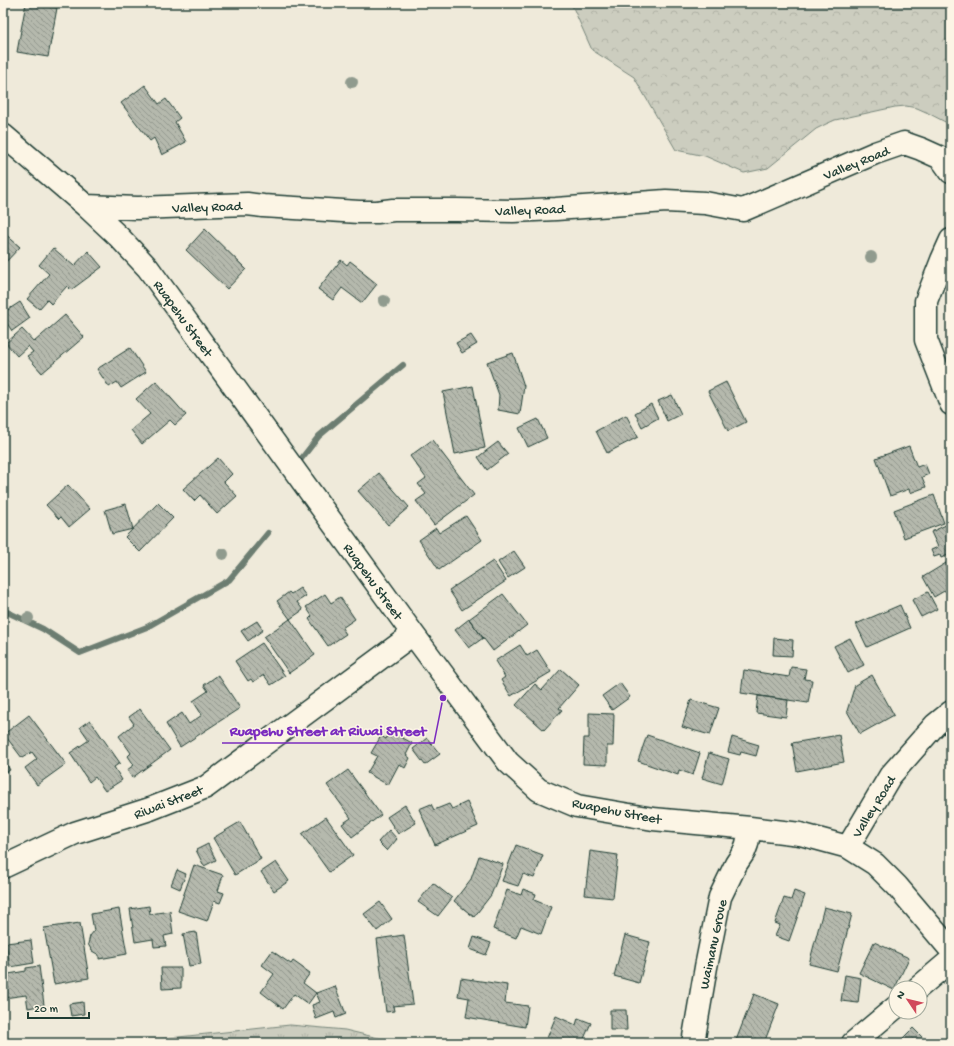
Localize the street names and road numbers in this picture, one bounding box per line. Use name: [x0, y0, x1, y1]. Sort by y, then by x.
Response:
street label: Valley Road: [820, 143, 894, 186]
street label: Valley Road: [171, 199, 244, 218]
street label: Valley Road: [494, 202, 567, 221]
street label: Ruapehu Street: [148, 278, 216, 362]
street label: Ruapehu Street: [338, 541, 406, 625]
street label: Valley Road: [849, 772, 902, 842]
street label: Riwai Street: [132, 782, 207, 824]
street label: Ruapehu Street: [570, 795, 664, 830]
street label: Waimanu Grove: [697, 897, 732, 991]

